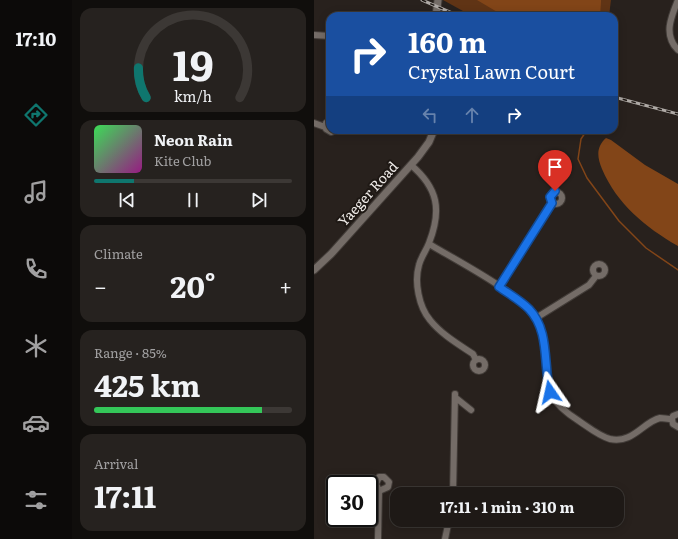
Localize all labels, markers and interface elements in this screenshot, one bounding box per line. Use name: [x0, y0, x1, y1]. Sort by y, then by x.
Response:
text: 160 m: [408, 20, 487, 62]
text: 17:10: [16, 25, 56, 52]
icon: right: [342, 28, 394, 80]
text: 19: [172, 32, 214, 94]
text: Crystal Lawn Court: [408, 58, 575, 85]
text: km/h: [174, 85, 213, 106]
icon: directions: [22, 101, 50, 129]
icon: left: [419, 104, 441, 126]
icon: ahead: [461, 104, 483, 126]
icon: right: [503, 104, 525, 126]
text: Neon Rain: [154, 128, 233, 151]
pin: [538, 150, 572, 191]
text: Kite Club: [154, 151, 211, 170]
street label: Yaeger Road: [333, 156, 402, 230]
icon: arrive: [544, 156, 566, 178]
icon: music: [22, 178, 50, 206]
icon: previous: [116, 189, 138, 211]
icon: pause: [182, 189, 204, 211]
icon: next: [248, 189, 270, 211]
text: Climate: [94, 244, 143, 263]
icon: phone: [22, 255, 50, 283]
text: 20°: [170, 263, 216, 307]
text: −: [94, 269, 107, 302]
text: +: [279, 269, 292, 302]
icon: climate: [22, 332, 50, 360]
text: Range · 85%: [94, 343, 167, 362]
text: 425 km: [94, 362, 200, 406]
position arrow: [529, 371, 571, 413]
icon: car: [22, 409, 50, 437]
text: Arrival: [94, 454, 138, 473]
text: 17:11: [94, 473, 156, 517]
speed limit sign: 30: [326, 475, 378, 527]
icon: filters: [22, 486, 50, 514]
text: 17:11 · 1 min · 310 m: [440, 495, 574, 518]

